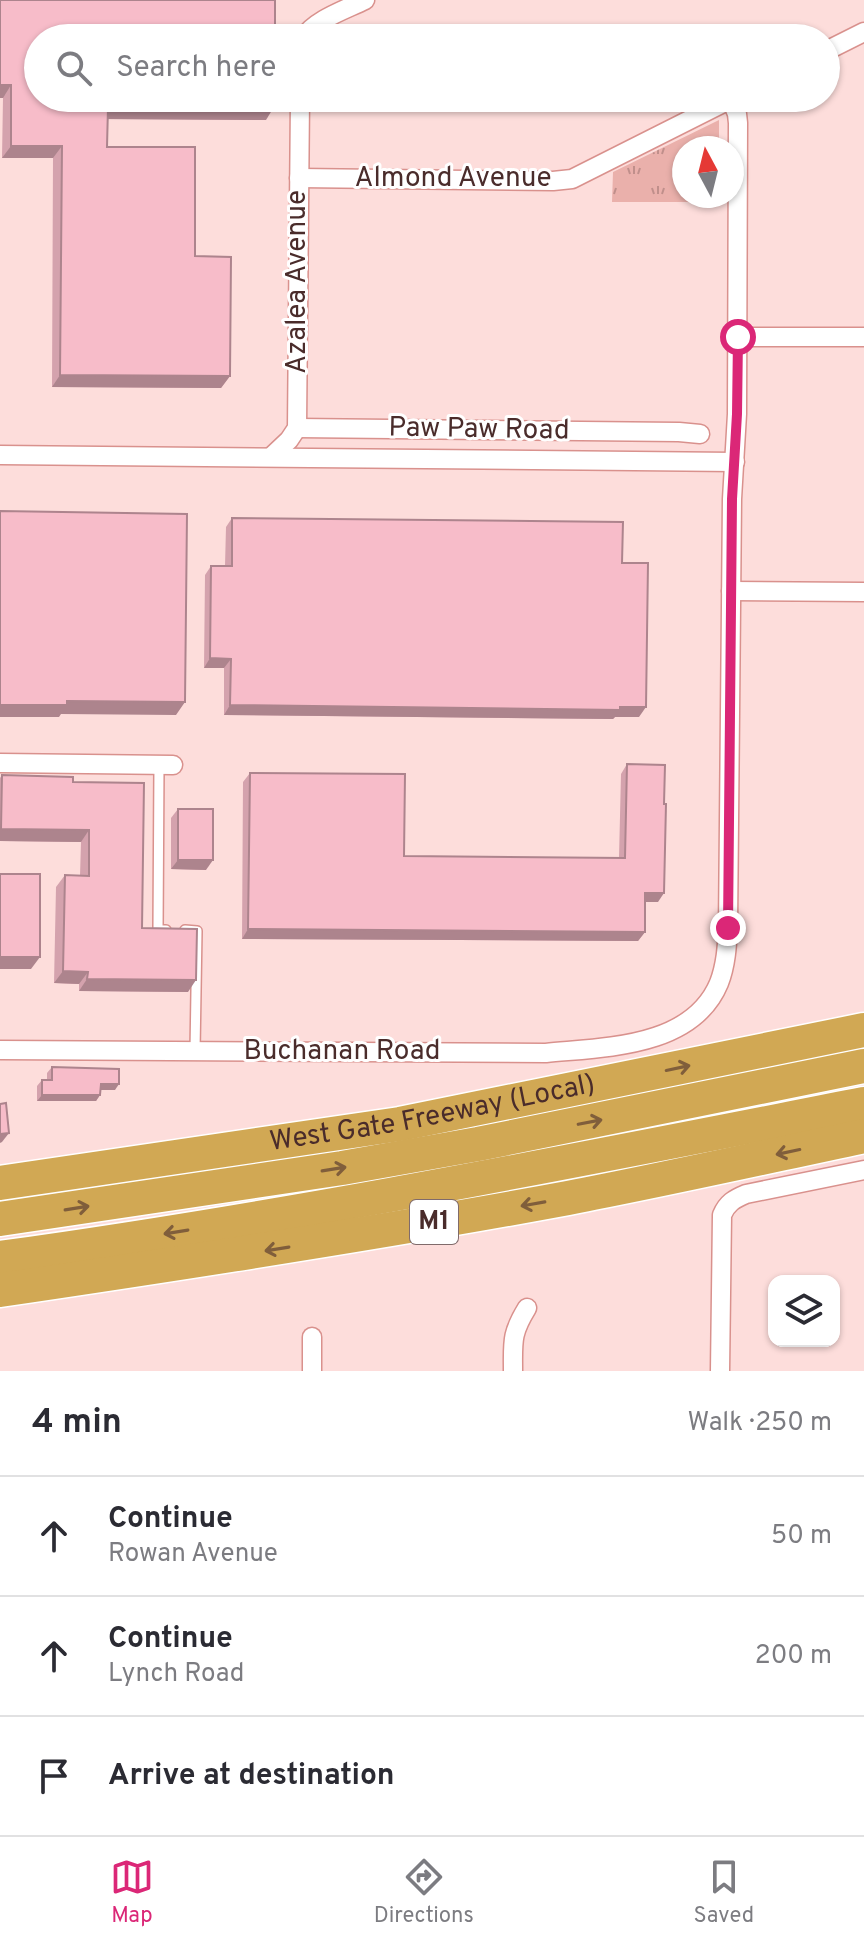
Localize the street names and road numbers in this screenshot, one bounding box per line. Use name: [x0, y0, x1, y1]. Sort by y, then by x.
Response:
street label: Almond Avenue: [355, 161, 551, 197]
street label: Azalea Avenue: [280, 190, 316, 374]
street label: Paw Paw Road: [388, 410, 570, 450]
street label: Buchanan Road: [243, 1034, 441, 1070]
street label: West Gate Freeway (Local): [267, 1067, 598, 1161]
road number: M1: [410, 1200, 458, 1244]

